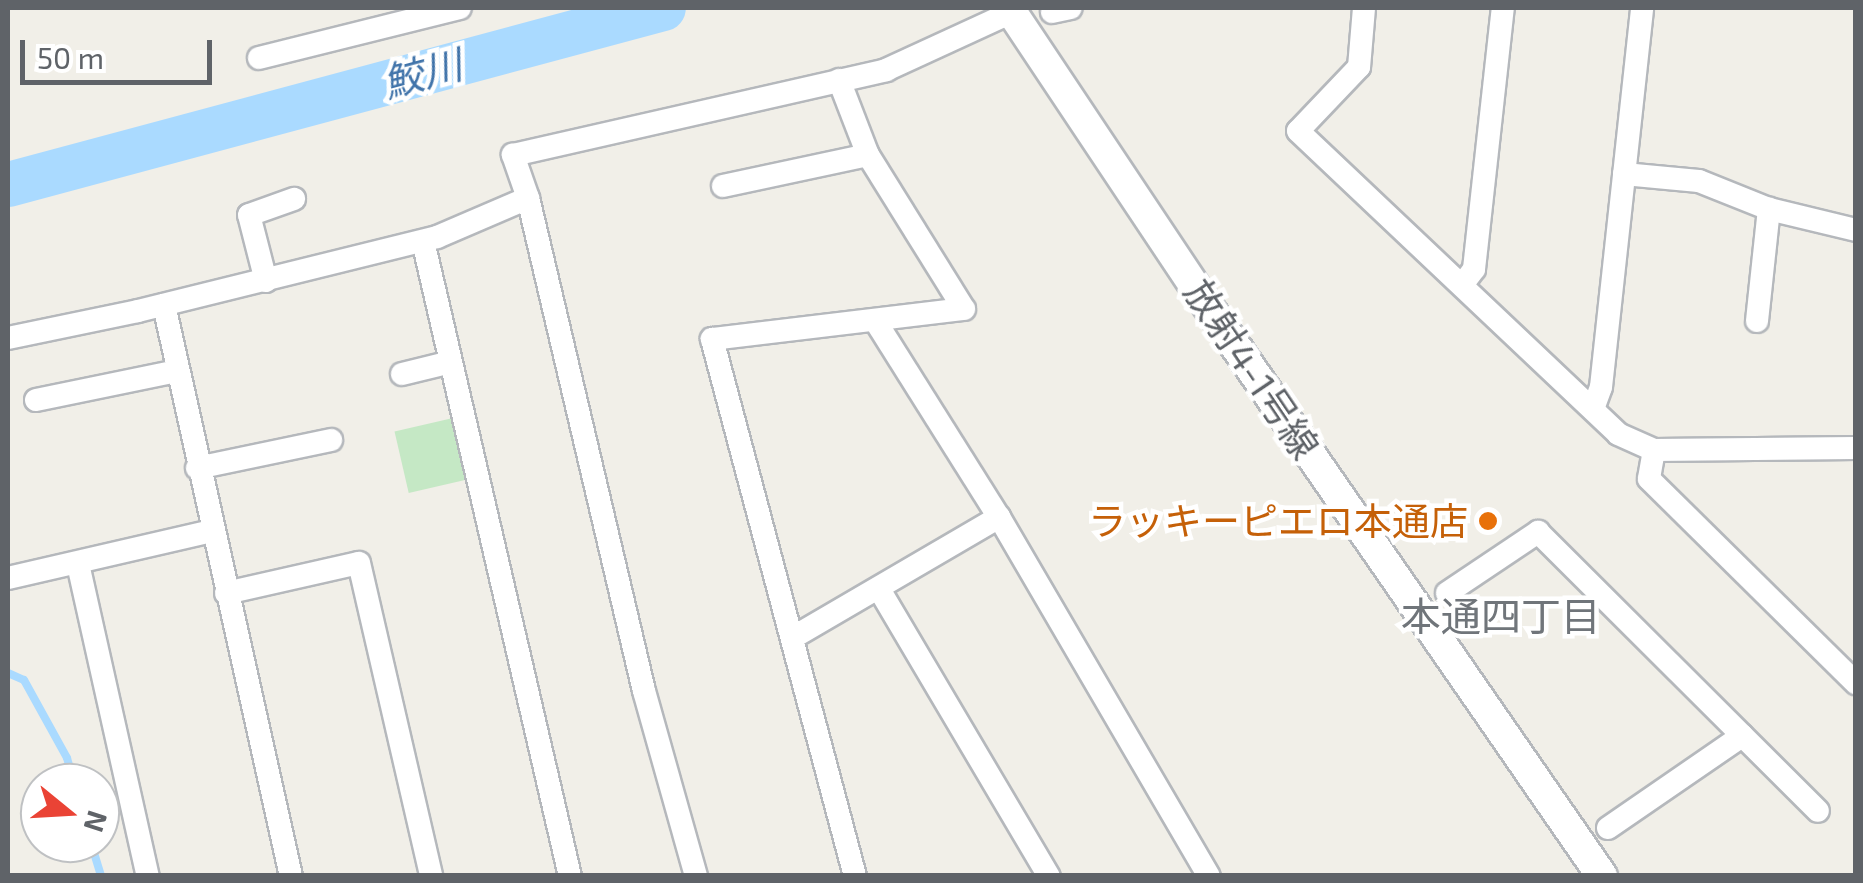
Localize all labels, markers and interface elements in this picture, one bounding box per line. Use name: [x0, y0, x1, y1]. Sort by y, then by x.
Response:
scale bar: [25, 20, 218, 82]
water label: 鮫川: [377, 38, 467, 106]
text: 50 m: [37, 39, 104, 75]
street label: 放射4-1号線: [1175, 271, 1329, 467]
place label: ラッキーピエロ本通店: [1088, 498, 1468, 544]
marker: ラッキーピエロ本通店: [1477, 510, 1499, 532]
district label: 本通四丁目: [1401, 591, 1601, 639]
north arrow: [20, 763, 120, 863]
text: N: [77, 807, 116, 837]

